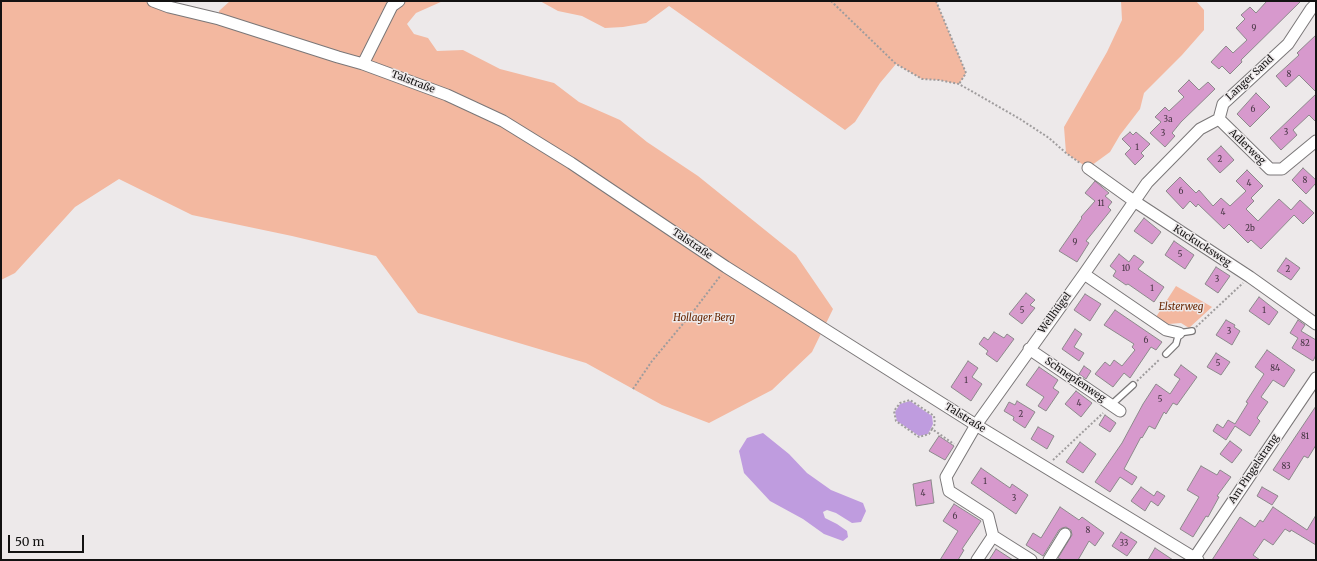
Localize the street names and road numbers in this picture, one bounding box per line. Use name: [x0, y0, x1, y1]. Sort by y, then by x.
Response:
street label: Langer Sand: [1224, 53, 1276, 103]
street label: Talstraße: [389, 68, 437, 96]
street label: Adlerweg: [1226, 127, 1268, 167]
street label: Kuckucksweg: [1171, 223, 1233, 269]
street label: Talstraße: [670, 226, 714, 262]
street label: Wellhügel: [1036, 290, 1074, 336]
street label: Schnepfenweg: [1042, 355, 1108, 405]
street label: Talstraße: [942, 401, 988, 435]
street label: Am Pingelstrang: [1226, 432, 1282, 506]

